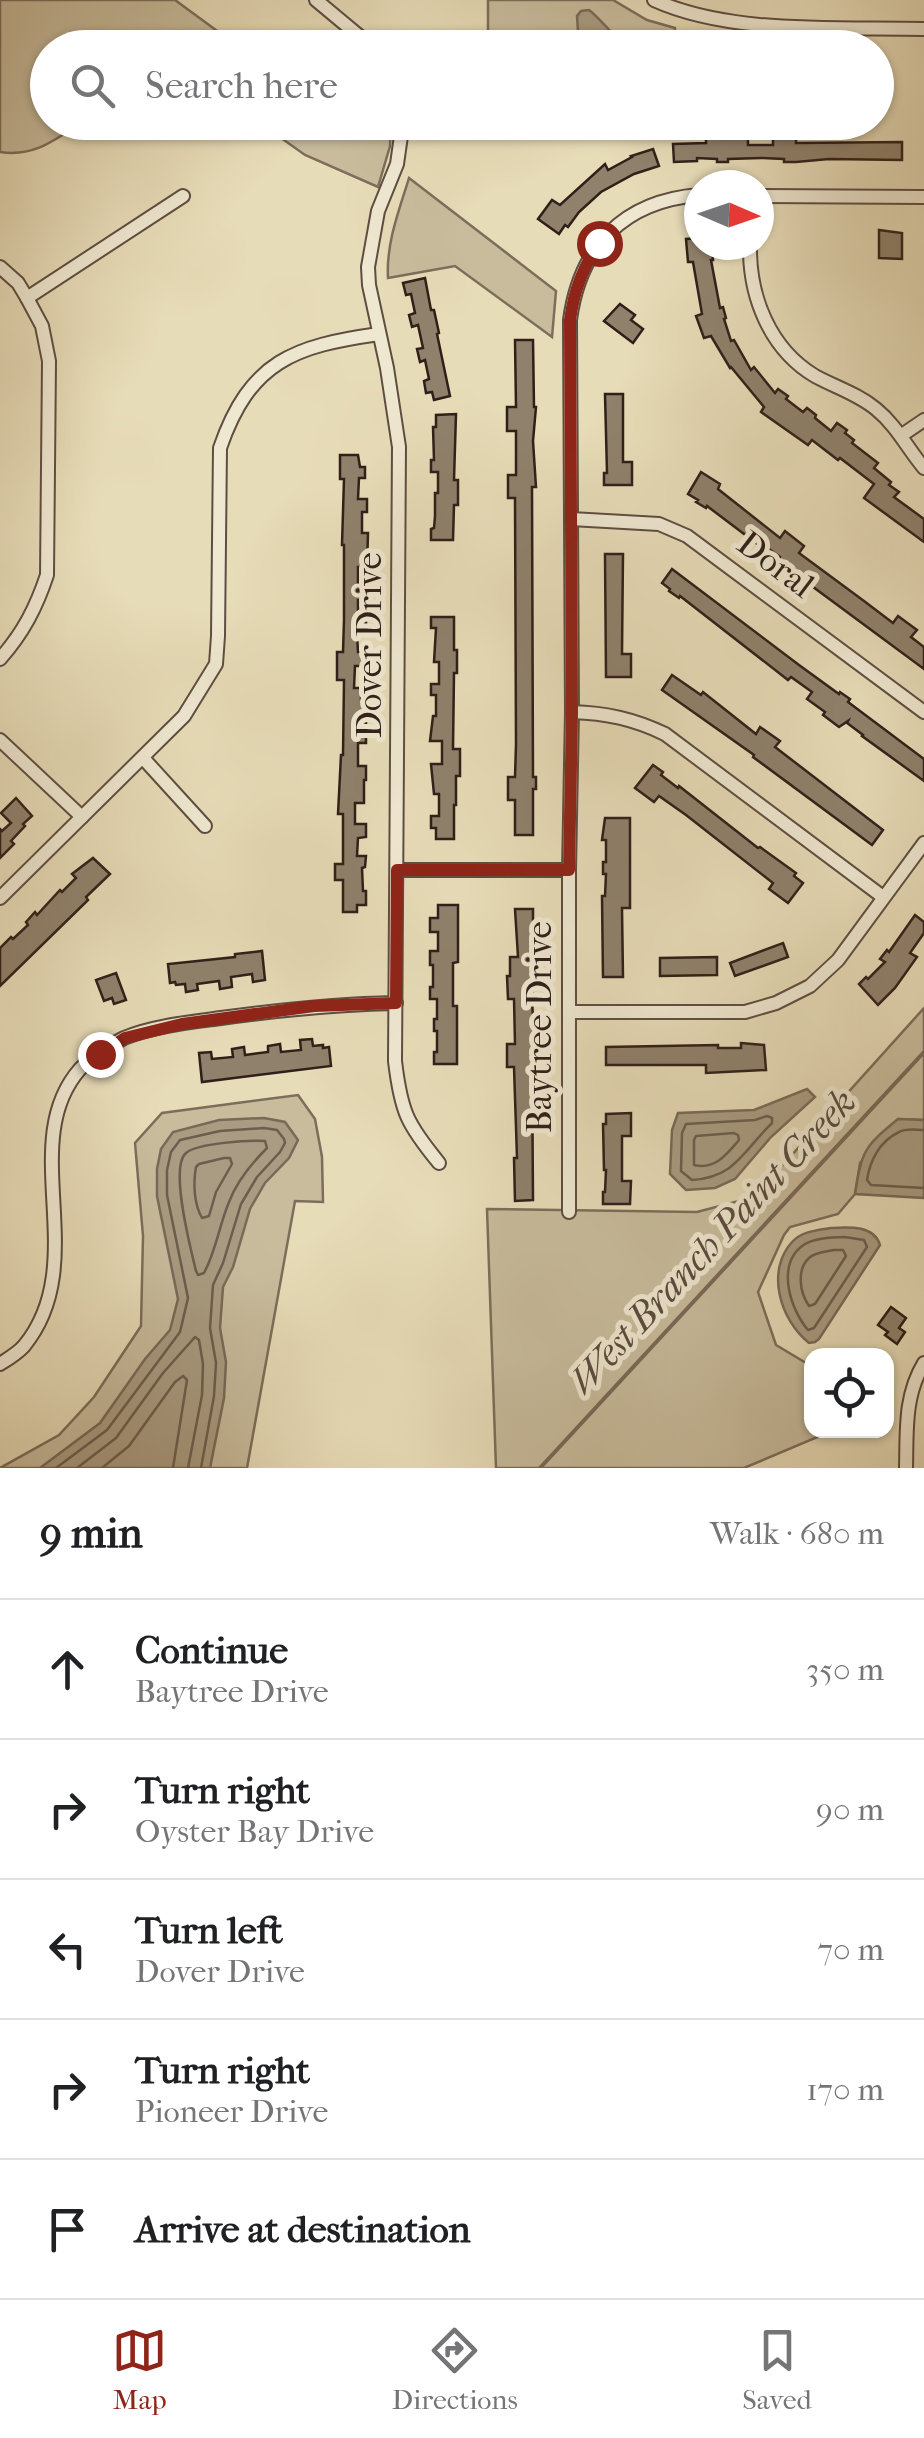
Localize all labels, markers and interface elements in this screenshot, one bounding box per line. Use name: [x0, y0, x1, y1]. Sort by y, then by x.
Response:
search box: [30, 30, 894, 140]
icon: search: [65, 58, 120, 113]
text: Search here: [145, 63, 338, 108]
north arrow: [684, 170, 774, 260]
route start: [577, 221, 623, 267]
street label: Doral: [729, 522, 822, 607]
street label: Dover Drive: [349, 552, 390, 738]
street label: Baytree Drive: [519, 921, 560, 1133]
route end: [78, 1032, 124, 1078]
water label: West Branch Paint Creek: [559, 1080, 865, 1403]
map controls: [804, 1348, 894, 1438]
button: locate: [804, 1348, 894, 1438]
text: 9 min: [40, 1509, 143, 1558]
text: Walk · 680 m: [710, 1515, 884, 1552]
text: Continue: [135, 1628, 288, 1673]
icon: ahead: [40, 1642, 95, 1697]
text: 350 m: [806, 1651, 884, 1688]
text: Baytree Drive: [135, 1673, 329, 1710]
text: Turn right: [135, 1768, 310, 1813]
icon: right: [40, 1782, 95, 1837]
text: 90 m: [816, 1791, 884, 1828]
text: Oyster Bay Drive: [135, 1813, 374, 1850]
text: Turn left: [135, 1908, 283, 1953]
icon: left: [40, 1922, 95, 1977]
text: 70 m: [818, 1931, 884, 1968]
text: Dover Drive: [135, 1953, 305, 1990]
text: Turn right: [135, 2048, 310, 2093]
icon: right: [40, 2062, 95, 2117]
text: 170 m: [806, 2071, 884, 2108]
text: Pioneer Drive: [135, 2093, 328, 2130]
icon: arrive: [40, 2202, 95, 2257]
text: Arrive at destination: [135, 2207, 471, 2252]
tab: Map: [112, 2323, 167, 2416]
tab: Directions: [392, 2323, 518, 2416]
tab: Saved: [742, 2323, 812, 2416]

